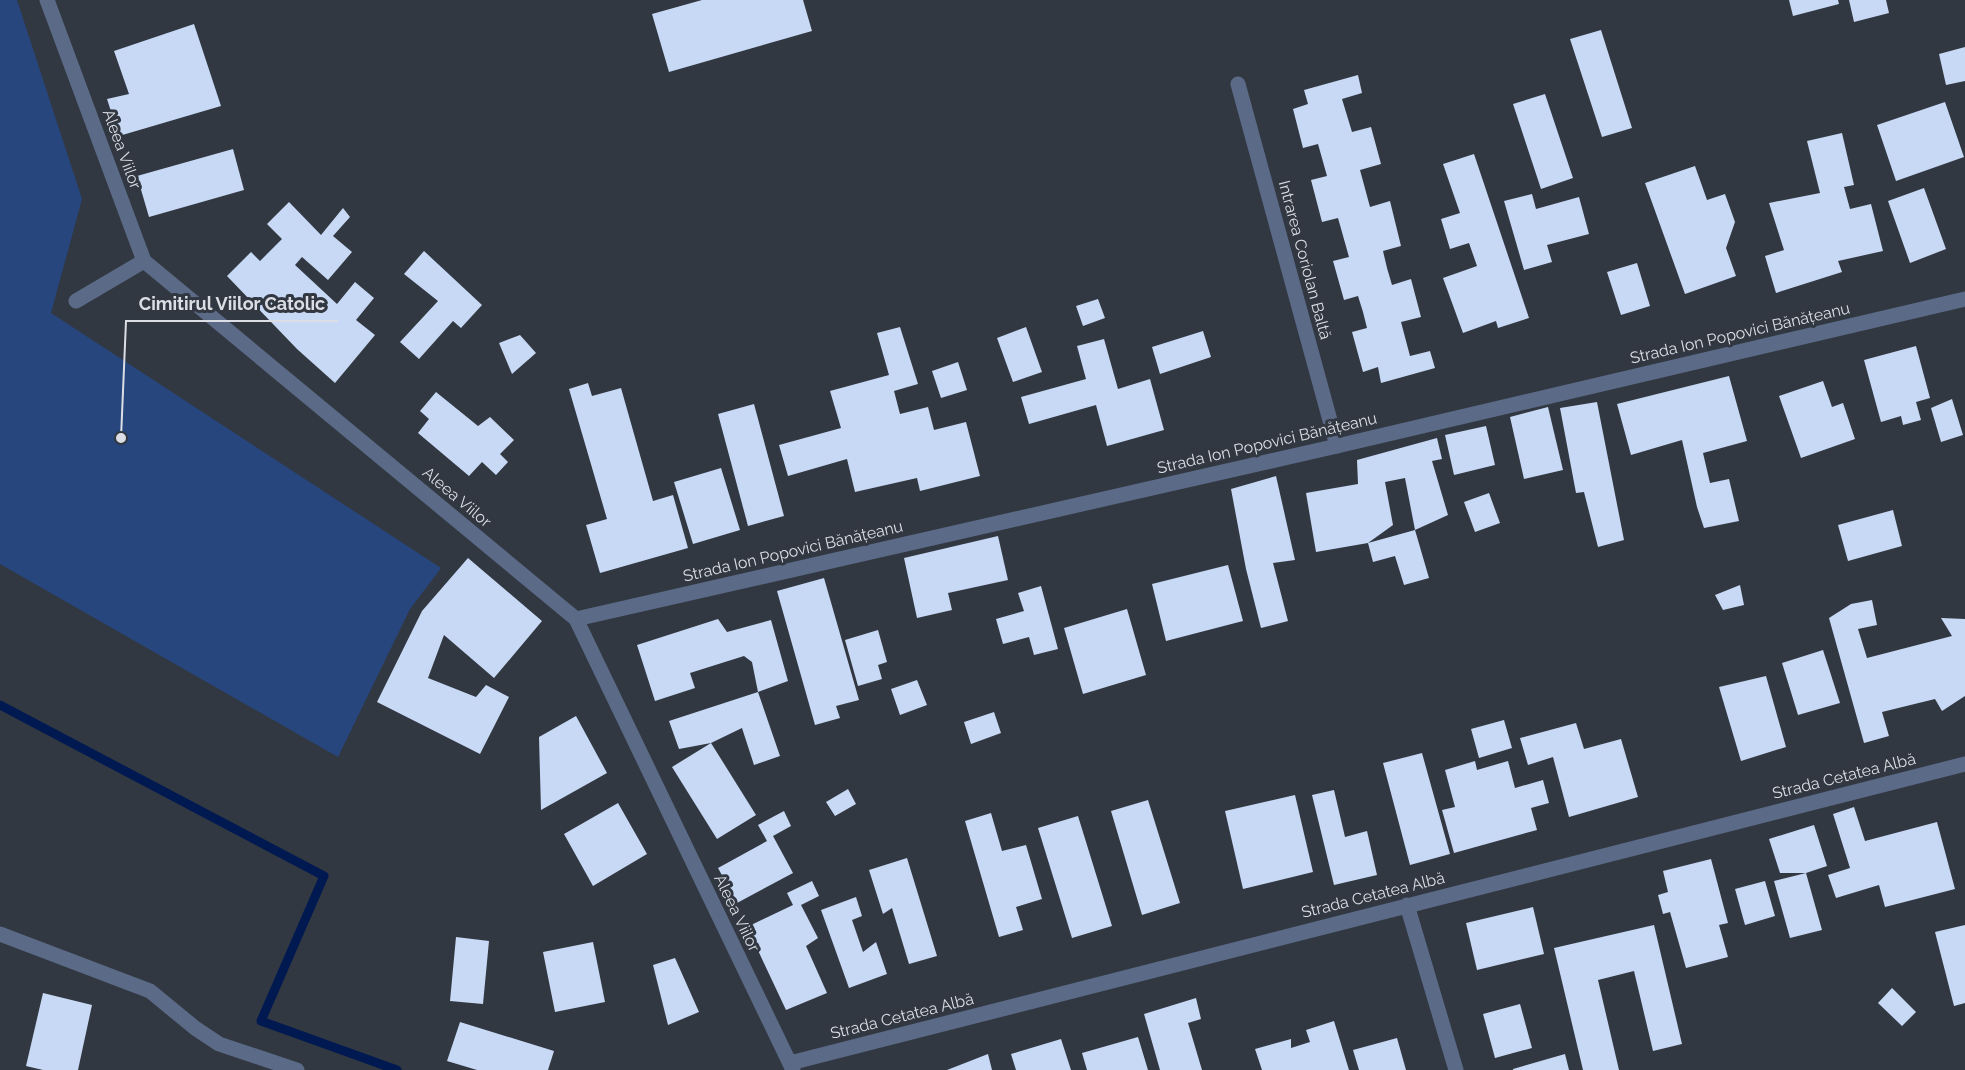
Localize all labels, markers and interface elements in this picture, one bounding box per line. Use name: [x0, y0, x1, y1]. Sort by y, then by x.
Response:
street label: Aleea Viilor: [99, 106, 145, 192]
street label: Intrarea Coriolan Baltă: [1275, 178, 1335, 342]
callout: Cimitirul Viilor Catolic: [126, 285, 338, 321]
text: Cimitirul Viilor Catolic: [139, 293, 325, 314]
street label: Strada Ion Popovici Bănățeanu: [1628, 298, 1852, 368]
street label: Strada Ion Popovici Bănățeanu: [1155, 408, 1379, 478]
street label: Aleea Viilor: [419, 463, 495, 531]
street label: Strada Ion Popovici Bănățeanu: [681, 516, 905, 586]
street label: Strada Cetatea Albă: [1770, 749, 1918, 803]
street label: Strada Cetatea Albă: [1299, 868, 1447, 922]
street label: Aleea Viilor: [710, 871, 764, 955]
street label: Strada Cetatea Albă: [828, 989, 976, 1043]

